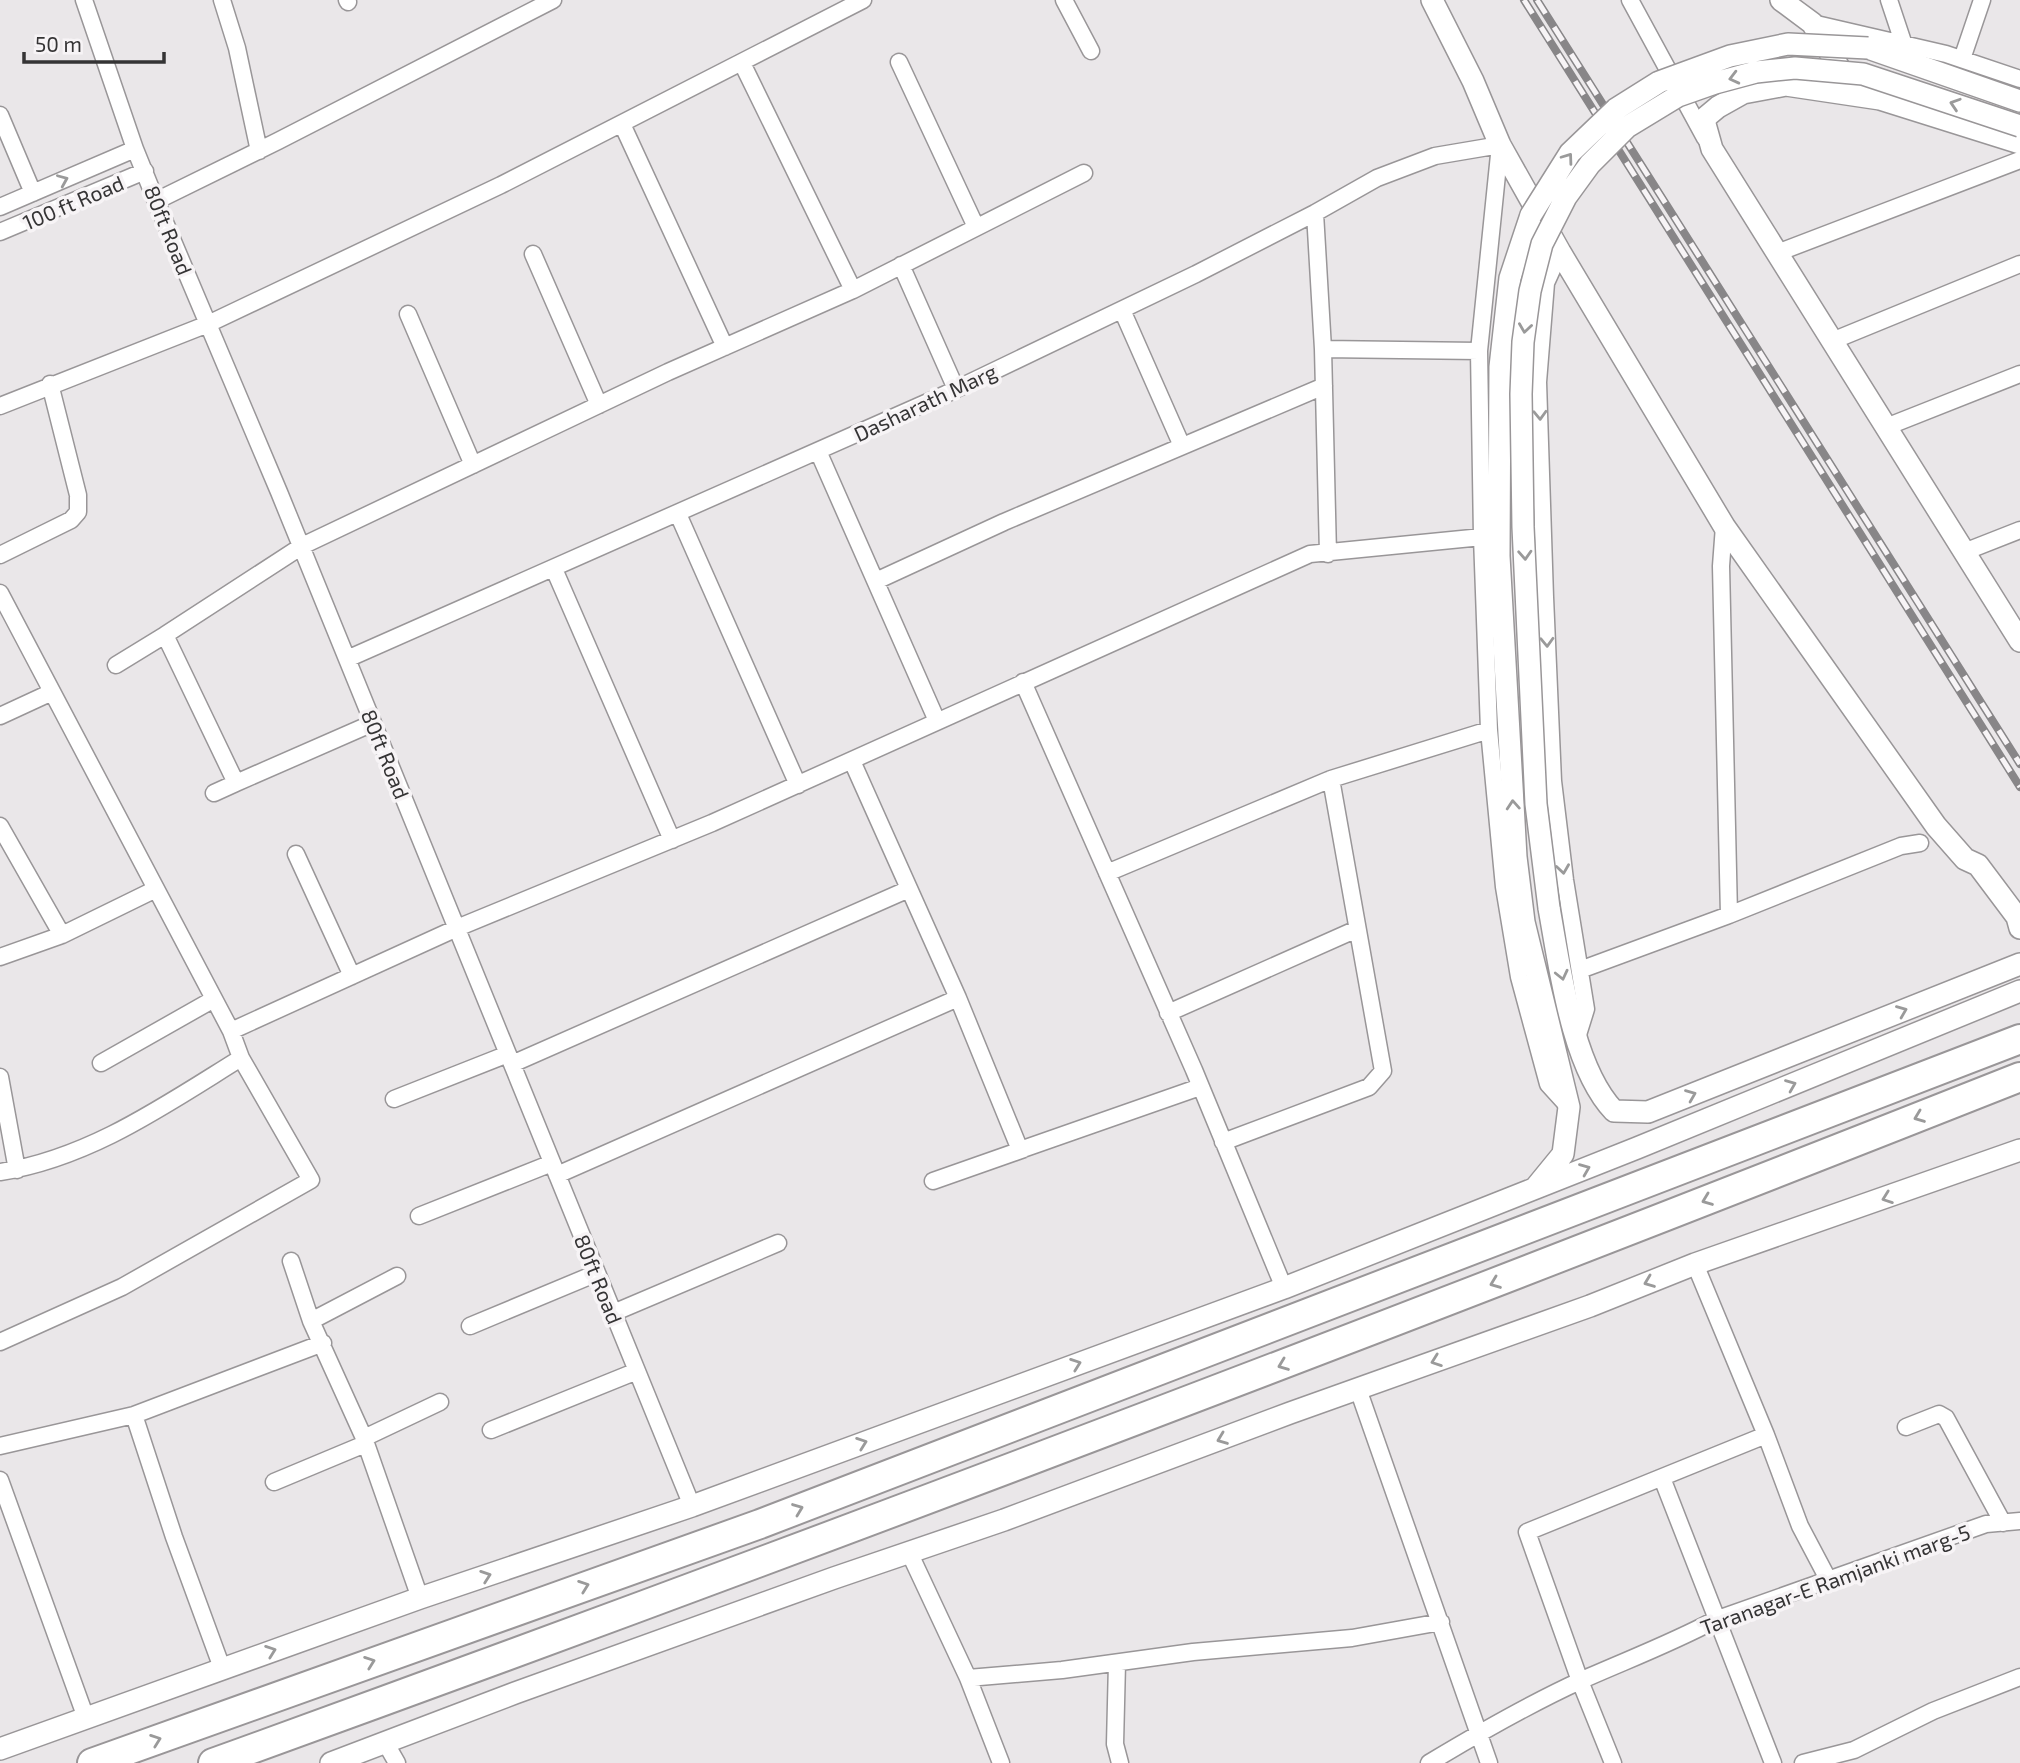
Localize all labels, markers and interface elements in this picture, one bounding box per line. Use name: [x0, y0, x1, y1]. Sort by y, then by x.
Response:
scale bar: [24, 21, 164, 65]
text: 50 m: [35, 31, 82, 56]
one-way arrow: [1728, 70, 1740, 84]
one-way arrow: [1950, 98, 1962, 112]
one-way arrow: [1560, 153, 1572, 166]
street label: 100 ft Road: [19, 170, 127, 234]
one-way arrow: [56, 175, 68, 189]
street label: 80ft Road: [140, 182, 198, 278]
one-way arrow: [1518, 322, 1533, 334]
street label: Dasharath Marg: [850, 358, 1001, 446]
one-way arrow: [1532, 410, 1547, 421]
one-way arrow: [1517, 550, 1532, 561]
one-way arrow: [1539, 637, 1554, 648]
street label: 80ft Road: [357, 706, 415, 802]
one-way arrow: [1505, 799, 1520, 810]
one-way arrow: [1556, 863, 1571, 875]
one-way arrow: [1553, 969, 1568, 981]
one-way arrow: [1895, 1005, 1907, 1019]
one-way arrow: [1784, 1080, 1796, 1094]
one-way arrow: [1684, 1089, 1696, 1103]
one-way arrow: [1914, 1108, 1926, 1122]
one-way arrow: [1579, 1163, 1591, 1177]
one-way arrow: [1881, 1190, 1893, 1204]
one-way arrow: [1702, 1191, 1714, 1205]
street label: 80ft Road: [570, 1231, 628, 1327]
one-way arrow: [1490, 1274, 1502, 1288]
one-way arrow: [1644, 1274, 1656, 1288]
one-way arrow: [1430, 1353, 1442, 1367]
one-way arrow: [1278, 1357, 1290, 1371]
one-way arrow: [1069, 1359, 1081, 1373]
one-way arrow: [1217, 1431, 1229, 1445]
one-way arrow: [856, 1437, 868, 1451]
one-way arrow: [792, 1503, 804, 1517]
street label: Taranagar-E Ramjanki marg-5: [1697, 1519, 1974, 1640]
one-way arrow: [479, 1570, 492, 1584]
one-way arrow: [578, 1580, 590, 1594]
one-way arrow: [265, 1645, 277, 1659]
one-way arrow: [363, 1656, 376, 1670]
one-way arrow: [150, 1734, 162, 1748]

